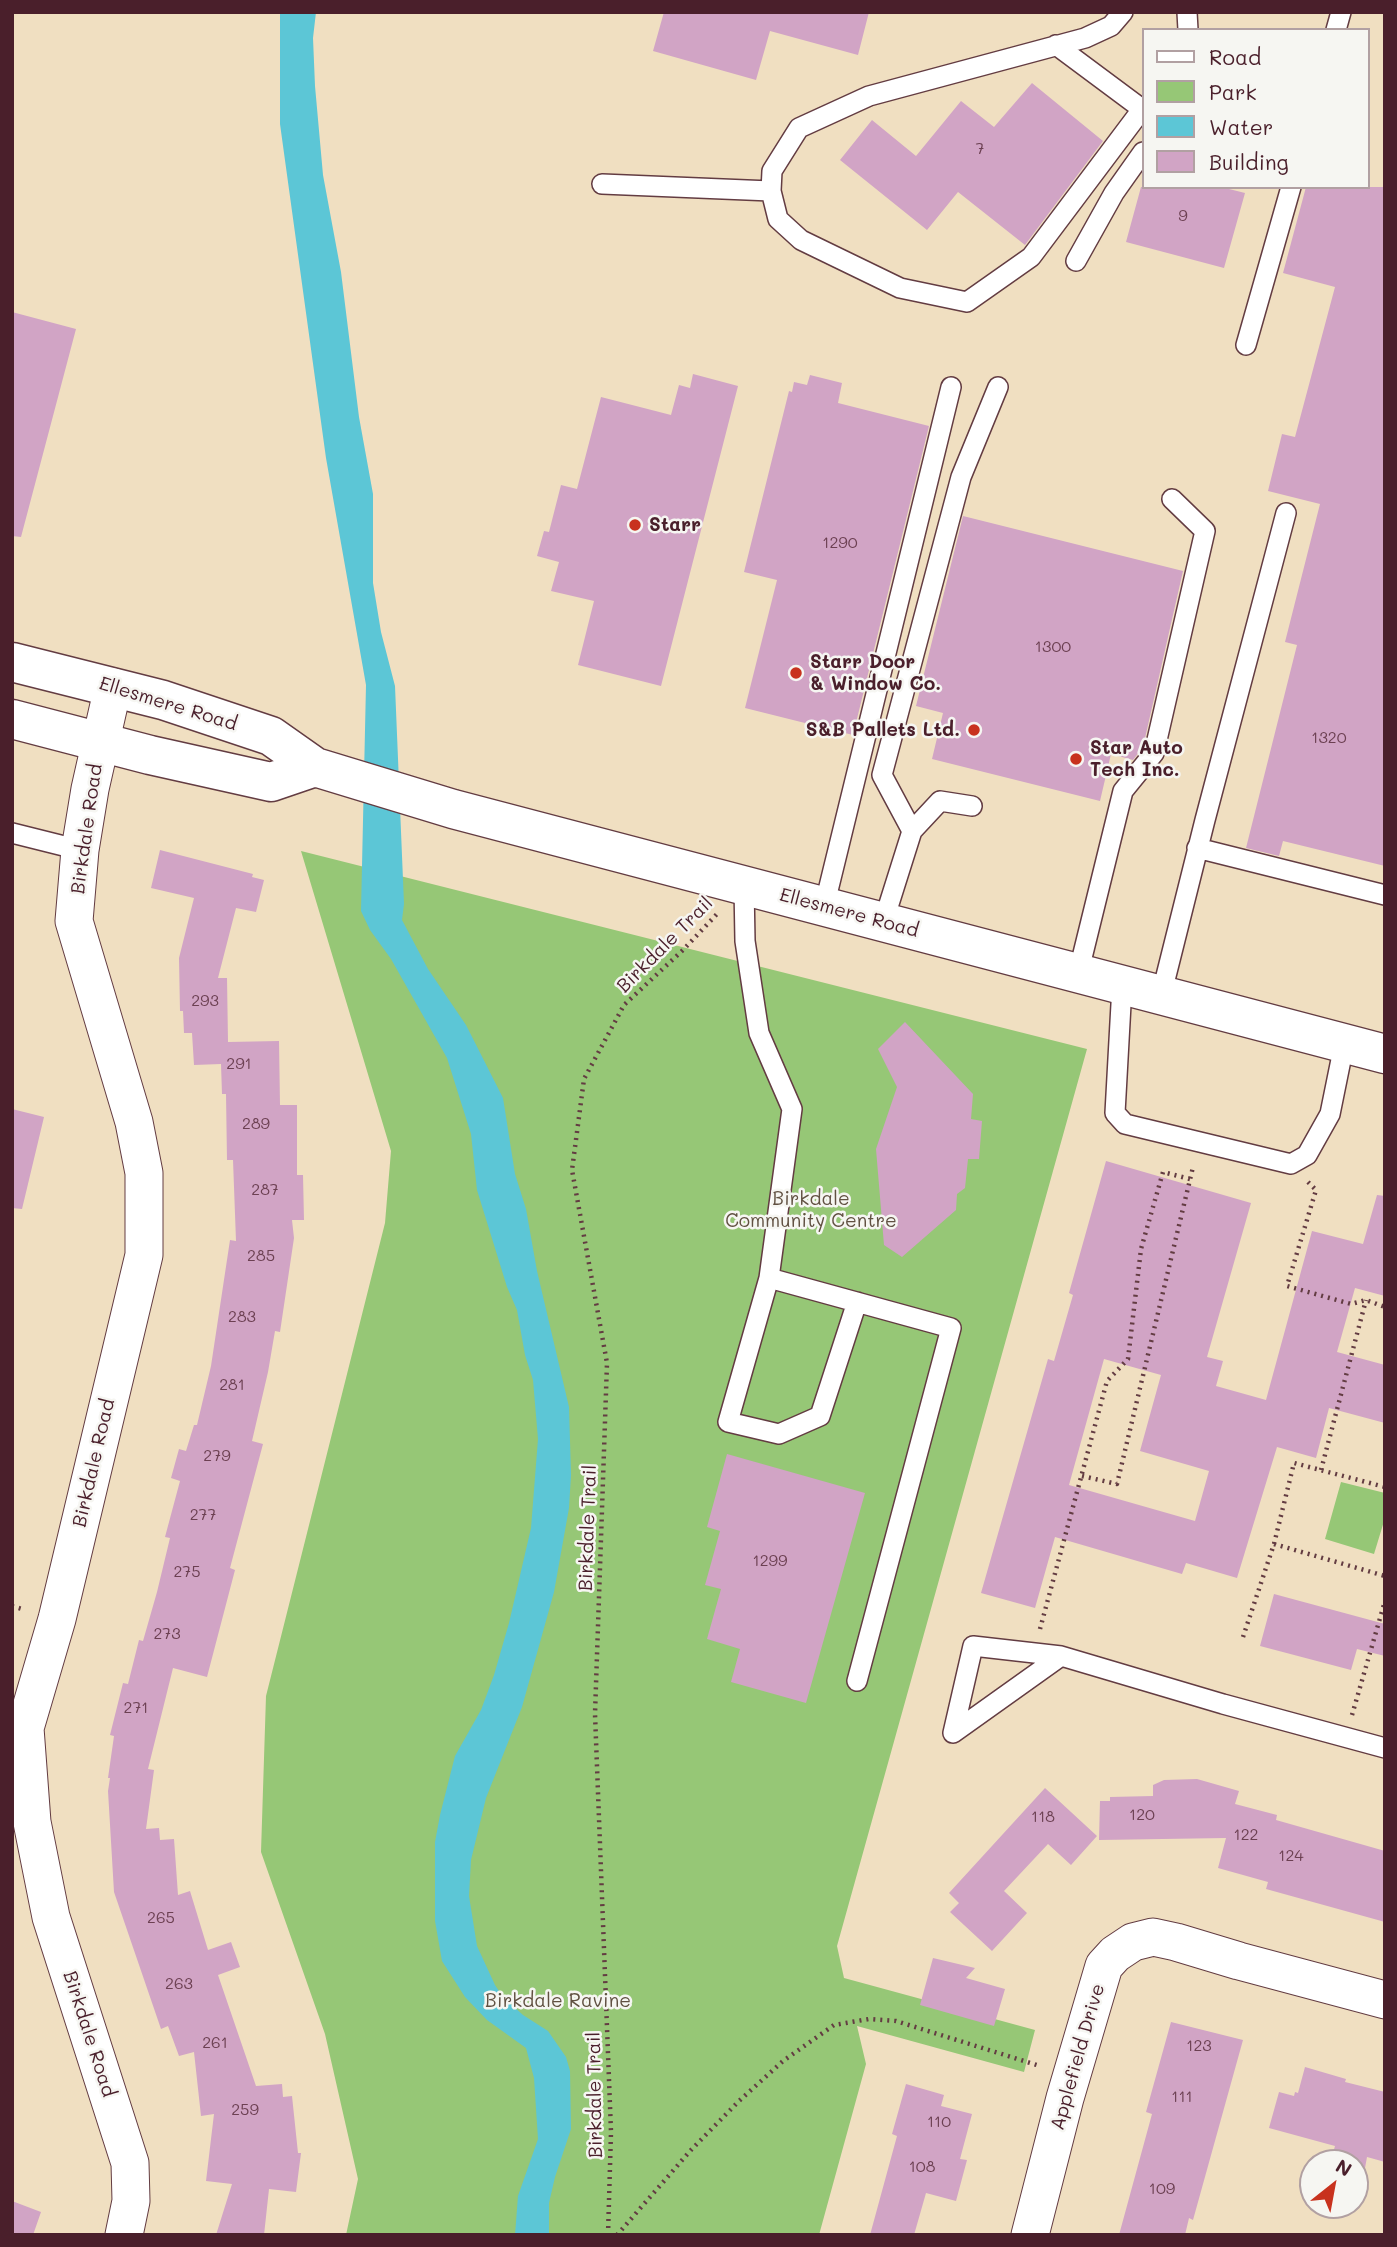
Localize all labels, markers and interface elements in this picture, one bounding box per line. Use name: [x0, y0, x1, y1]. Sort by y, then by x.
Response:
legend: [1142, 28, 1369, 189]
text: Road: [1209, 43, 1261, 70]
text: Park: [1209, 78, 1257, 105]
text: Water: [1209, 113, 1273, 140]
house number: 7: [976, 139, 984, 159]
text: Building: [1209, 148, 1289, 175]
house number: 9: [1178, 206, 1188, 226]
place label: Starr: [649, 514, 701, 536]
marker: Starr: [627, 517, 643, 533]
house number: 1290: [822, 533, 858, 553]
house number: 1300: [1035, 637, 1071, 657]
place label: Starr Door & Window Co.: [810, 651, 941, 695]
marker: Starr Door & Window Co.: [788, 665, 804, 681]
street label: Ellesmere Road: [96, 672, 240, 736]
place label: S&B Pallets Ltd.: [806, 719, 960, 741]
marker: S&B Pallets Ltd.: [966, 722, 982, 738]
house number: 1320: [1311, 728, 1347, 748]
place label: Star Auto Tech Inc.: [1090, 737, 1183, 781]
marker: Star Auto Tech Inc.: [1068, 751, 1084, 767]
street label: Birkdale Road: [67, 763, 107, 895]
street label: Ellesmere Road: [777, 883, 921, 943]
street label: Birkdale Trail: [612, 892, 718, 998]
house number: 293: [191, 991, 219, 1011]
house number: 291: [226, 1054, 252, 1074]
house number: 289: [242, 1114, 270, 1134]
house number: 287: [251, 1180, 279, 1200]
park label: Birkdale Community Centre: [725, 1188, 897, 1232]
house number: 285: [247, 1246, 275, 1266]
house number: 283: [228, 1307, 256, 1327]
house number: 281: [219, 1375, 245, 1395]
street label: Birkdale Road: [68, 1397, 120, 1529]
house number: 279: [203, 1446, 231, 1466]
street label: Birkdale Trail: [574, 1465, 602, 1591]
house number: 277: [190, 1505, 216, 1525]
house number: 1299: [753, 1551, 787, 1571]
house number: 275: [173, 1562, 201, 1582]
house number: 273: [153, 1624, 181, 1644]
house number: 271: [124, 1698, 148, 1718]
house number: 120: [1129, 1805, 1155, 1825]
house number: 118: [1031, 1807, 1055, 1827]
house number: 122: [1234, 1825, 1258, 1845]
house number: 124: [1278, 1846, 1304, 1866]
house number: 265: [147, 1908, 175, 1928]
street label: Birkdale Road: [58, 1968, 120, 2100]
house number: 263: [165, 1974, 193, 1994]
street label: Applefield Drive: [1046, 1981, 1110, 2133]
park label: Birkdale Ravine: [485, 1990, 631, 2012]
street label: Birkdale Trail: [582, 2032, 608, 2158]
house number: 261: [202, 2033, 228, 2053]
house number: 123: [1186, 2036, 1212, 2056]
house number: 111: [1171, 2087, 1193, 2107]
house number: 259: [231, 2100, 259, 2120]
house number: 110: [927, 2112, 951, 2132]
north arrow: [1299, 2149, 1369, 2219]
text: N: [1331, 2153, 1357, 2182]
house number: 108: [909, 2157, 935, 2177]
house number: 109: [1149, 2179, 1175, 2199]

